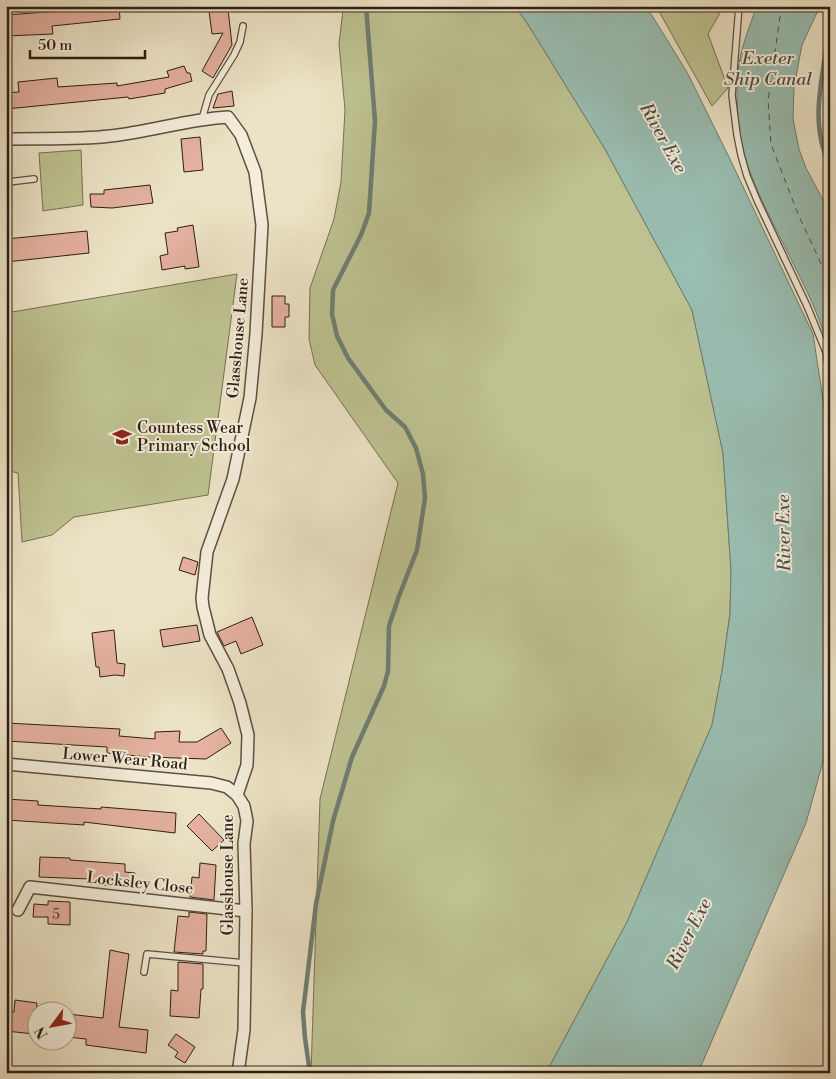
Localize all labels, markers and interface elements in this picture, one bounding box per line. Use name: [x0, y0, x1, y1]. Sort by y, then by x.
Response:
scale bar: [30, 28, 145, 60]
text: 50 m: [38, 36, 72, 55]
water label: Exeter Ship Canal: [724, 47, 812, 91]
water label: River Exe: [634, 98, 692, 178]
street label: Glasshouse Lane: [223, 277, 253, 399]
place label: Countess Wear Primary School: [137, 418, 251, 456]
school or university icon: Countess Wear Primary School: [111, 426, 133, 448]
water label: River Exe: [772, 494, 796, 573]
street label: Lower Wear Road: [62, 744, 188, 774]
street label: Glasshouse Lane: [218, 815, 238, 935]
street label: Locksley Close: [86, 867, 194, 899]
water label: River Exe: [661, 894, 717, 974]
house number: 5: [52, 906, 60, 924]
north arrow: [28, 1002, 78, 1052]
text: N: [31, 1023, 52, 1042]

